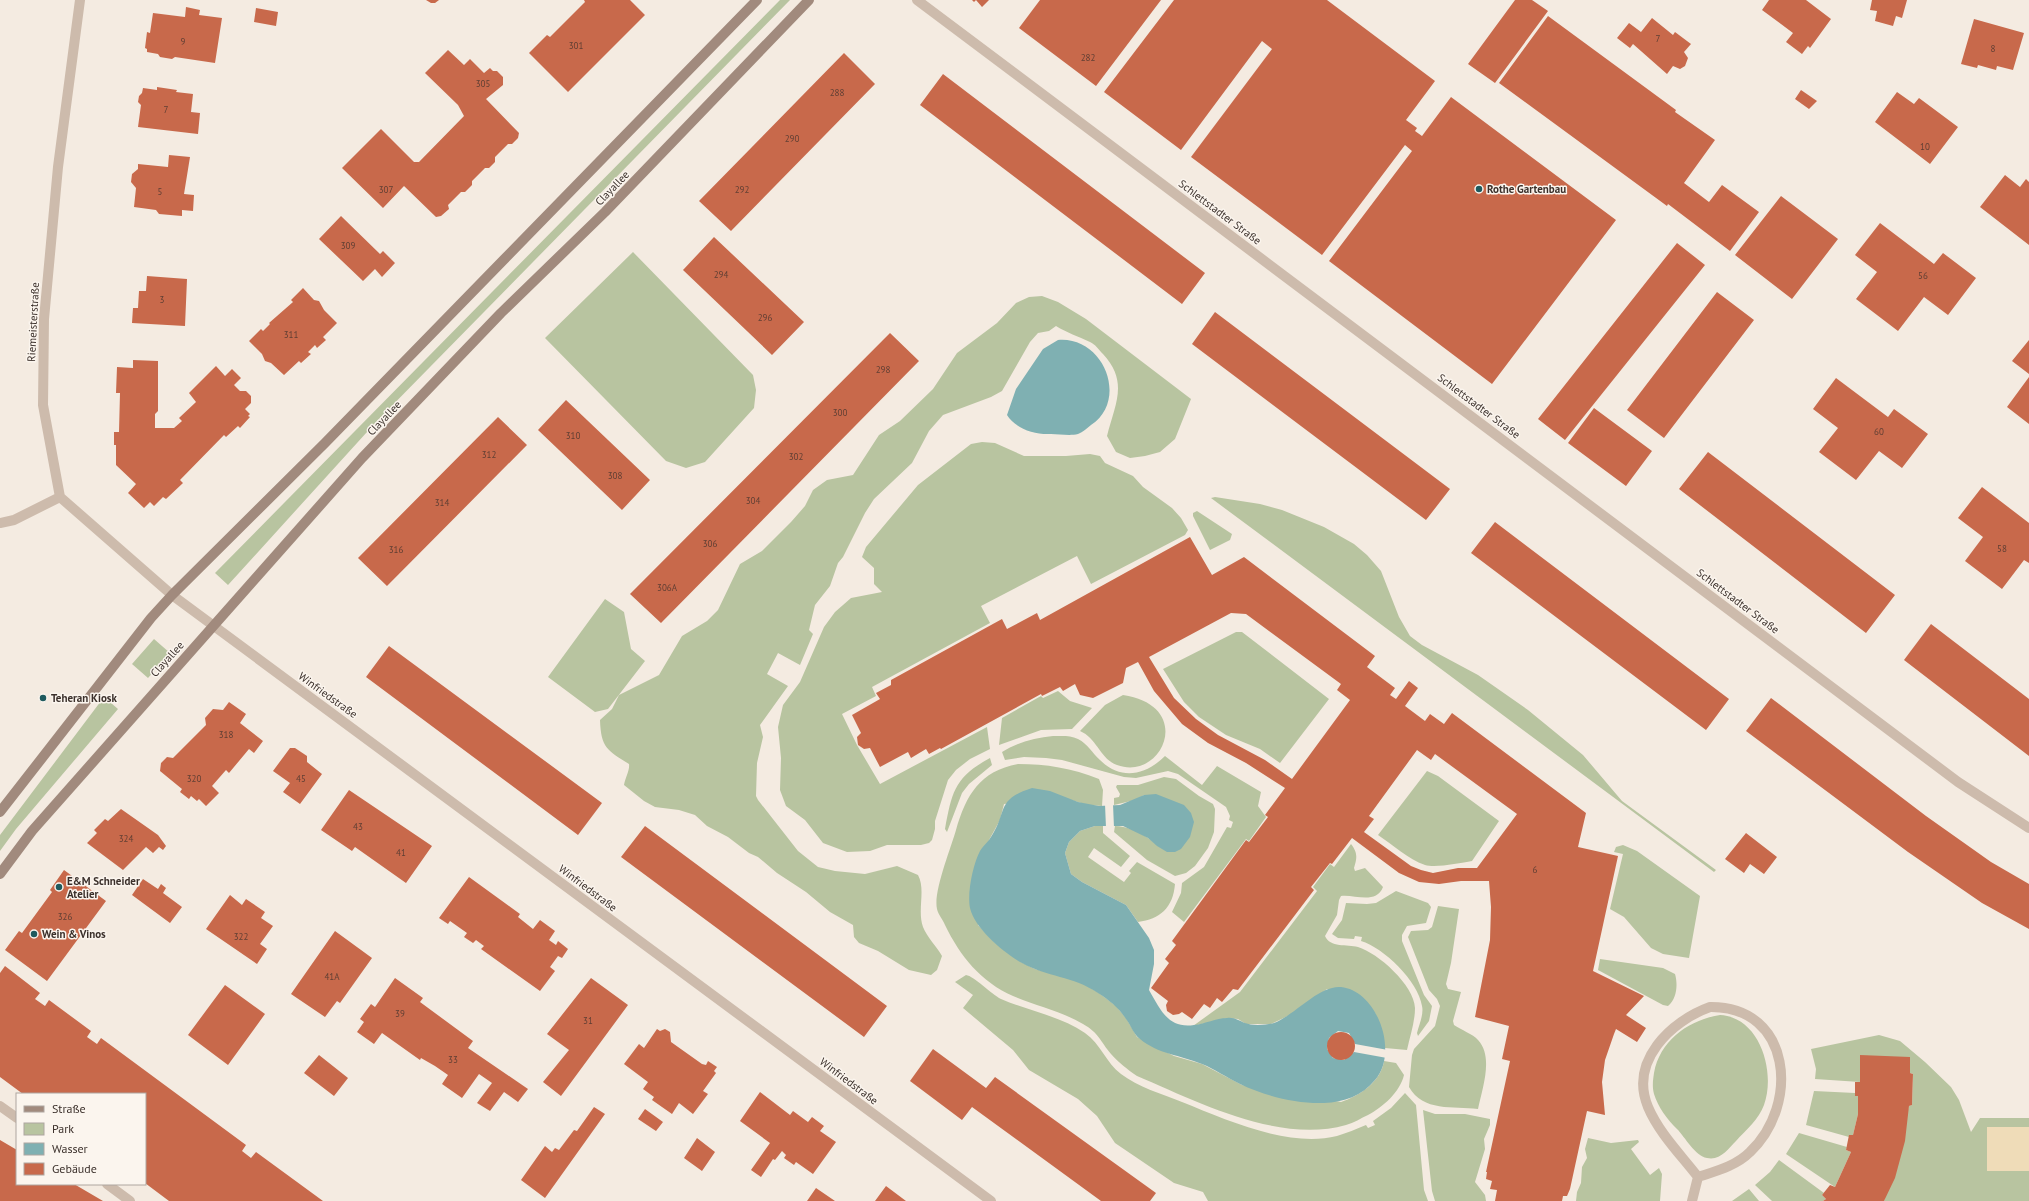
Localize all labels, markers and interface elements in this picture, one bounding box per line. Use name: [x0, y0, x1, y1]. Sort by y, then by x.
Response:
house number: 7: [1656, 33, 1661, 44]
house number: 9: [181, 36, 186, 47]
house number: 301: [569, 40, 583, 51]
house number: 8: [1991, 43, 1996, 54]
house number: 282: [1081, 52, 1095, 63]
house number: 305: [476, 78, 490, 89]
house number: 288: [830, 87, 844, 98]
house number: 7: [164, 104, 169, 115]
house number: 290: [785, 133, 799, 144]
house number: 10: [1920, 141, 1930, 152]
street label: Clayallee: [592, 167, 632, 208]
street label: Schlettstadter Straße: [1176, 176, 1264, 248]
place label: Rothe Gartenbau: [1487, 182, 1566, 196]
house number: 307: [379, 184, 393, 195]
house number: 292: [735, 184, 749, 195]
marker: Rothe Gartenbau: [1474, 184, 1484, 194]
house number: 5: [158, 186, 163, 197]
house number: 309: [341, 240, 355, 251]
house number: 294: [714, 269, 728, 280]
house number: 56: [1918, 270, 1928, 281]
street label: Riemeisterstraße: [24, 281, 42, 362]
house number: 3: [160, 294, 165, 305]
house number: 296: [758, 312, 772, 323]
house number: 311: [284, 329, 298, 340]
house number: 298: [876, 364, 890, 375]
street label: Schlettstadter Straße: [1435, 370, 1523, 442]
street label: Clayallee: [364, 397, 404, 438]
house number: 300: [833, 407, 847, 418]
house number: 60: [1874, 426, 1884, 437]
house number: 310: [566, 430, 580, 441]
house number: 312: [482, 449, 496, 460]
house number: 302: [789, 451, 803, 462]
house number: 308: [608, 470, 622, 481]
house number: 304: [746, 495, 760, 506]
house number: 314: [435, 497, 449, 508]
house number: 306: [703, 538, 717, 549]
house number: 58: [1997, 543, 2007, 554]
house number: 316: [389, 544, 403, 555]
street label: Schlettstadter Straße: [1694, 565, 1782, 637]
house number: 306A: [657, 582, 678, 593]
street label: Clayallee: [147, 638, 187, 680]
street label: Winfriedstraße: [296, 669, 361, 721]
place label: Teheran Kiosk: [51, 691, 117, 705]
marker: Teheran Kiosk: [38, 693, 48, 703]
house number: 318: [219, 729, 233, 740]
house number: 320: [187, 773, 201, 784]
house number: 45: [296, 773, 306, 784]
house number: 43: [353, 821, 363, 832]
house number: 324: [119, 833, 133, 844]
house number: 41: [396, 847, 406, 858]
street label: Winfriedstraße: [556, 862, 620, 915]
house number: 6: [1533, 864, 1538, 875]
place label: E&M Schneider Atelier: [67, 874, 140, 901]
marker: E&M Schneider Atelier: [54, 882, 64, 892]
house number: 326: [58, 911, 72, 922]
place label: Wein & Vinos: [42, 927, 106, 941]
marker: Wein & Vinos: [29, 929, 39, 939]
house number: 322: [234, 931, 248, 942]
house number: 41A: [324, 971, 340, 982]
house number: 39: [395, 1008, 405, 1019]
house number: 31: [583, 1015, 593, 1026]
house number: 33: [448, 1054, 458, 1065]
street label: Winfriedstraße: [817, 1055, 881, 1108]
legend: [16, 1093, 146, 1185]
text: Straße: [52, 1101, 86, 1116]
text: Park: [52, 1121, 74, 1136]
text: Wasser: [52, 1141, 88, 1156]
text: Gebäude: [52, 1161, 97, 1176]

